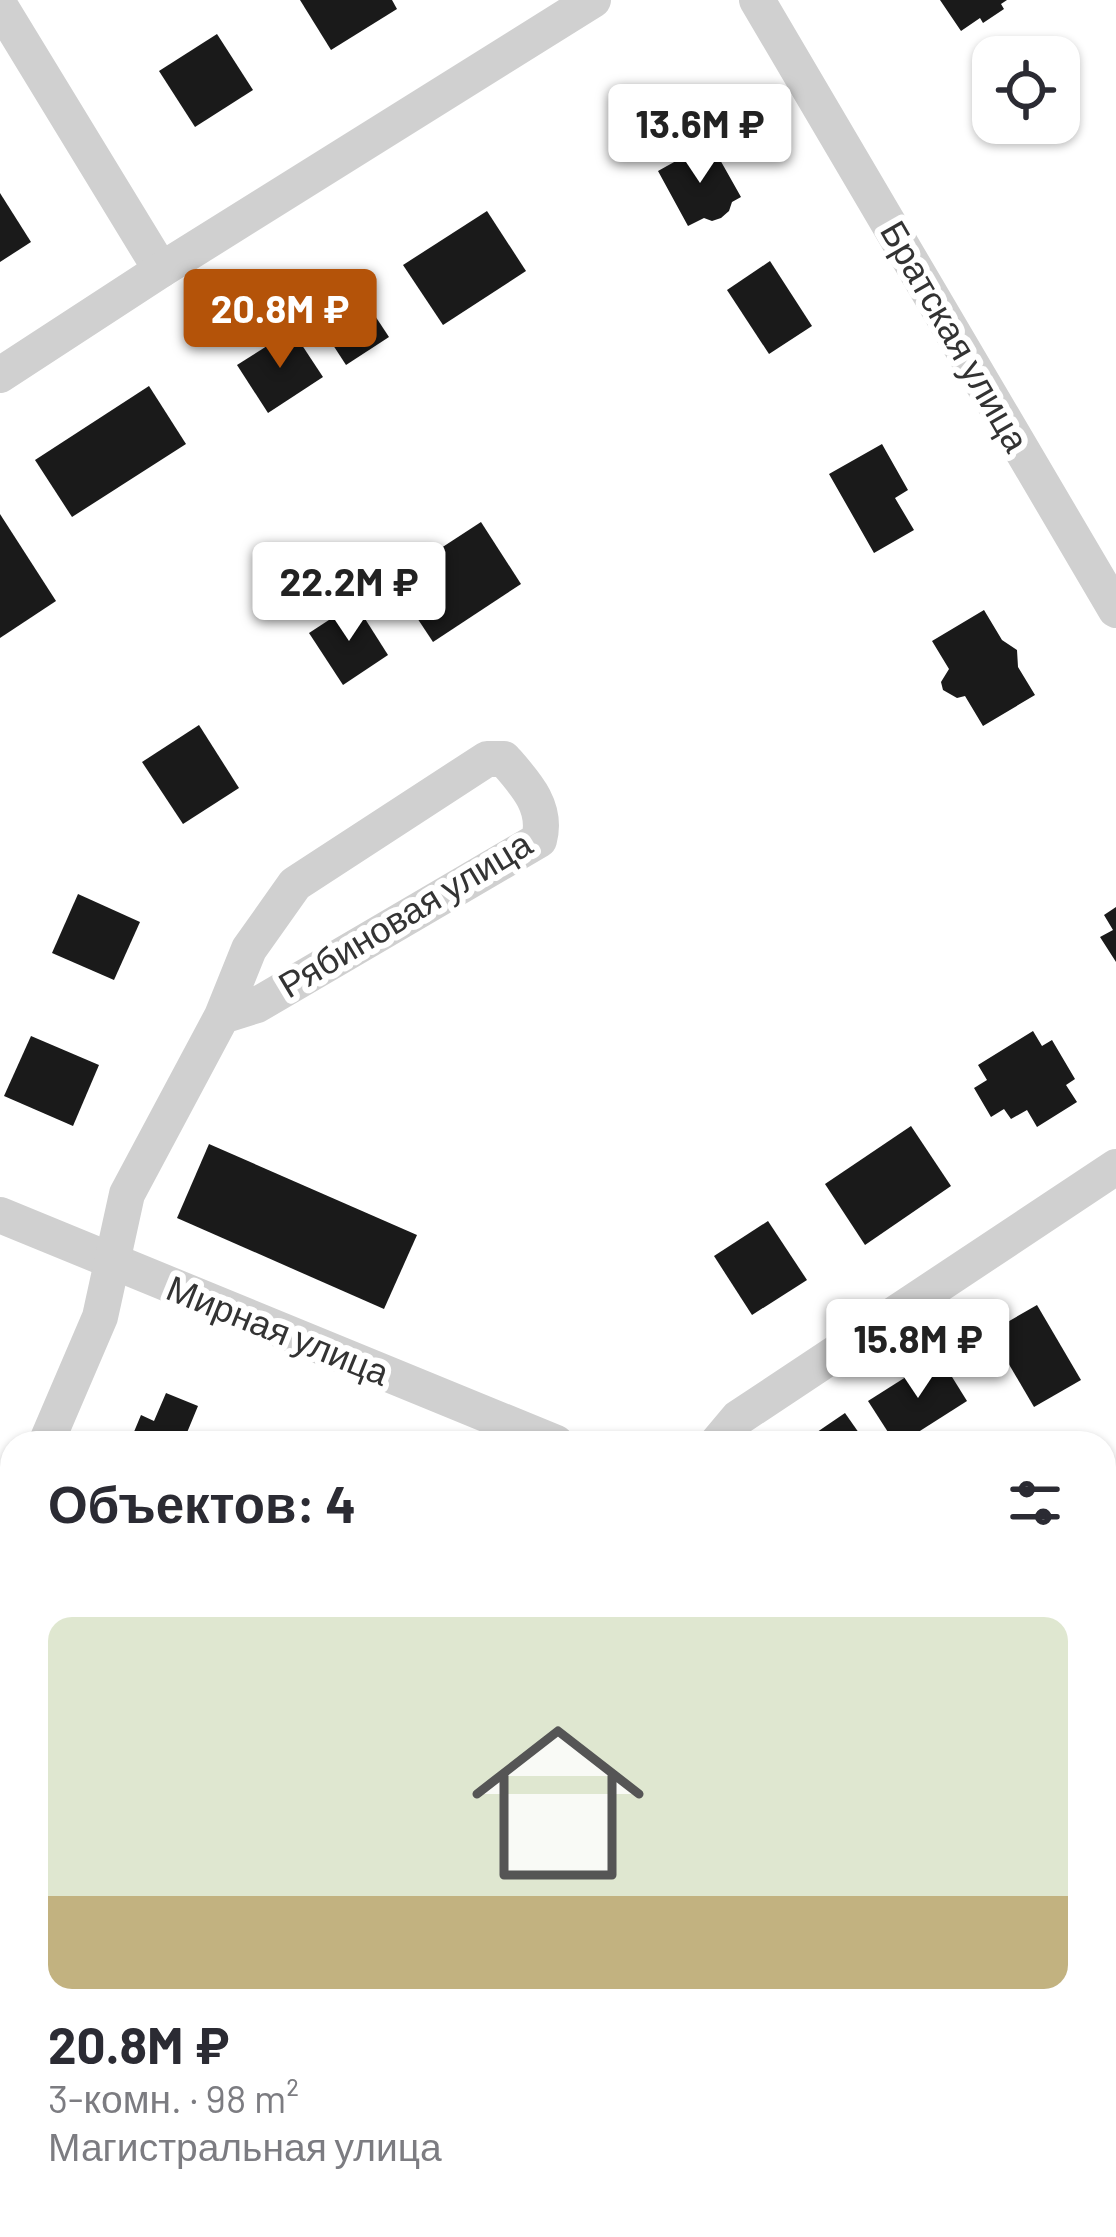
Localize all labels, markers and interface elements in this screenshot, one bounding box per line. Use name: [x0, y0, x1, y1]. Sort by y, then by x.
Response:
map controls: [972, 36, 1080, 144]
button: locate: [972, 36, 1080, 144]
pin: 13.6M ₽: [589, 84, 811, 186]
text: 13.6M ₽: [635, 99, 765, 146]
street label: Братская улица: [872, 212, 1040, 460]
pin: 20.8M ₽: [169, 269, 391, 371]
text: 20.8M ₽: [211, 284, 349, 331]
pin: 22.2M ₽: [238, 542, 460, 644]
text: 22.2M ₽: [279, 557, 419, 604]
street label: Рябиновая улица: [270, 820, 540, 1006]
street label: Мирная улица: [161, 1265, 397, 1394]
pin: 15.8M ₽: [807, 1299, 1029, 1401]
text: 15.8M ₽: [853, 1314, 983, 1361]
icon: filters: [1002, 1470, 1068, 1536]
text: Объектов: 4: [48, 1472, 356, 1533]
icon: home: [450, 1695, 666, 1911]
text: 20.8M ₽: [48, 2013, 229, 2074]
text: 3-комн. · 98 m²: [48, 2074, 299, 2121]
text: Магистральная улица: [48, 2122, 442, 2169]

